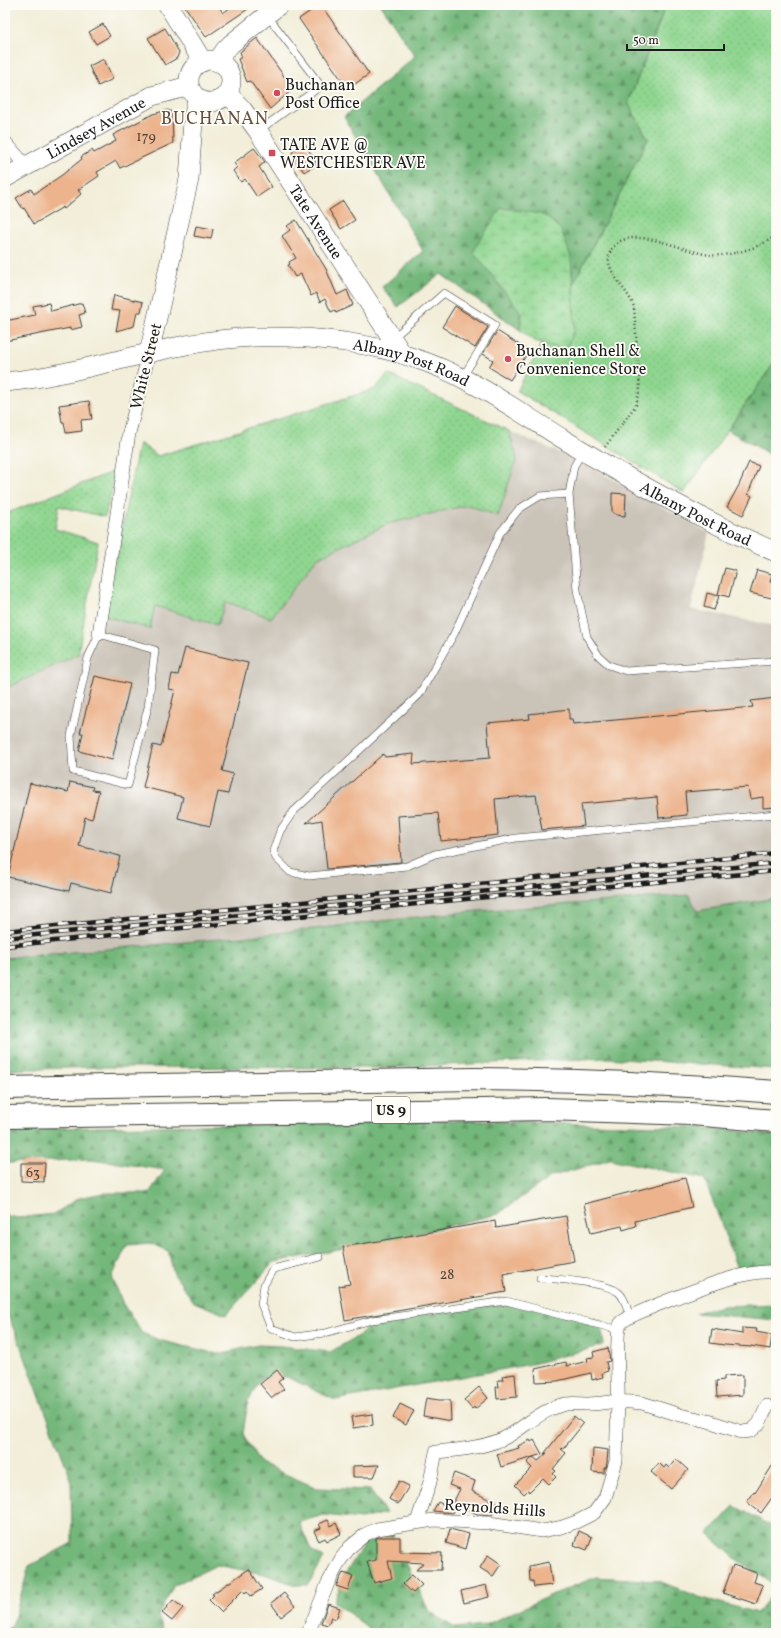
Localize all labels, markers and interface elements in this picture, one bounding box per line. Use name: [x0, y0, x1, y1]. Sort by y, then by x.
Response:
scale bar: [627, 26, 724, 52]
text: 50 m: [633, 33, 659, 49]
place label: Buchanan Post Office: [285, 75, 360, 115]
marker: Buchanan Post Office: [272, 88, 282, 98]
street label: Lindsey Avenue: [43, 93, 150, 166]
district label: BUCHANAN: [161, 107, 269, 132]
house number: 179: [136, 128, 156, 147]
place label: TATE AVE @ WESTCHESTER AVE: [280, 135, 426, 175]
marker: TATE AVE @ WESTCHESTER AVE: [267, 148, 277, 158]
street label: Tate Avenue: [283, 181, 347, 264]
street label: White Street: [126, 321, 168, 412]
street label: Albany Post Road: [351, 334, 473, 393]
place label: Buchanan Shell & Convenience Store: [516, 341, 646, 381]
marker: Buchanan Shell & Convenience Store: [503, 354, 513, 364]
street label: Albany Post Road: [635, 477, 754, 553]
road number: US 9: [372, 1097, 410, 1123]
house number: 63: [26, 1164, 40, 1183]
house number: 28: [440, 1266, 454, 1285]
street label: Reynolds Hills: [443, 1494, 547, 1524]

